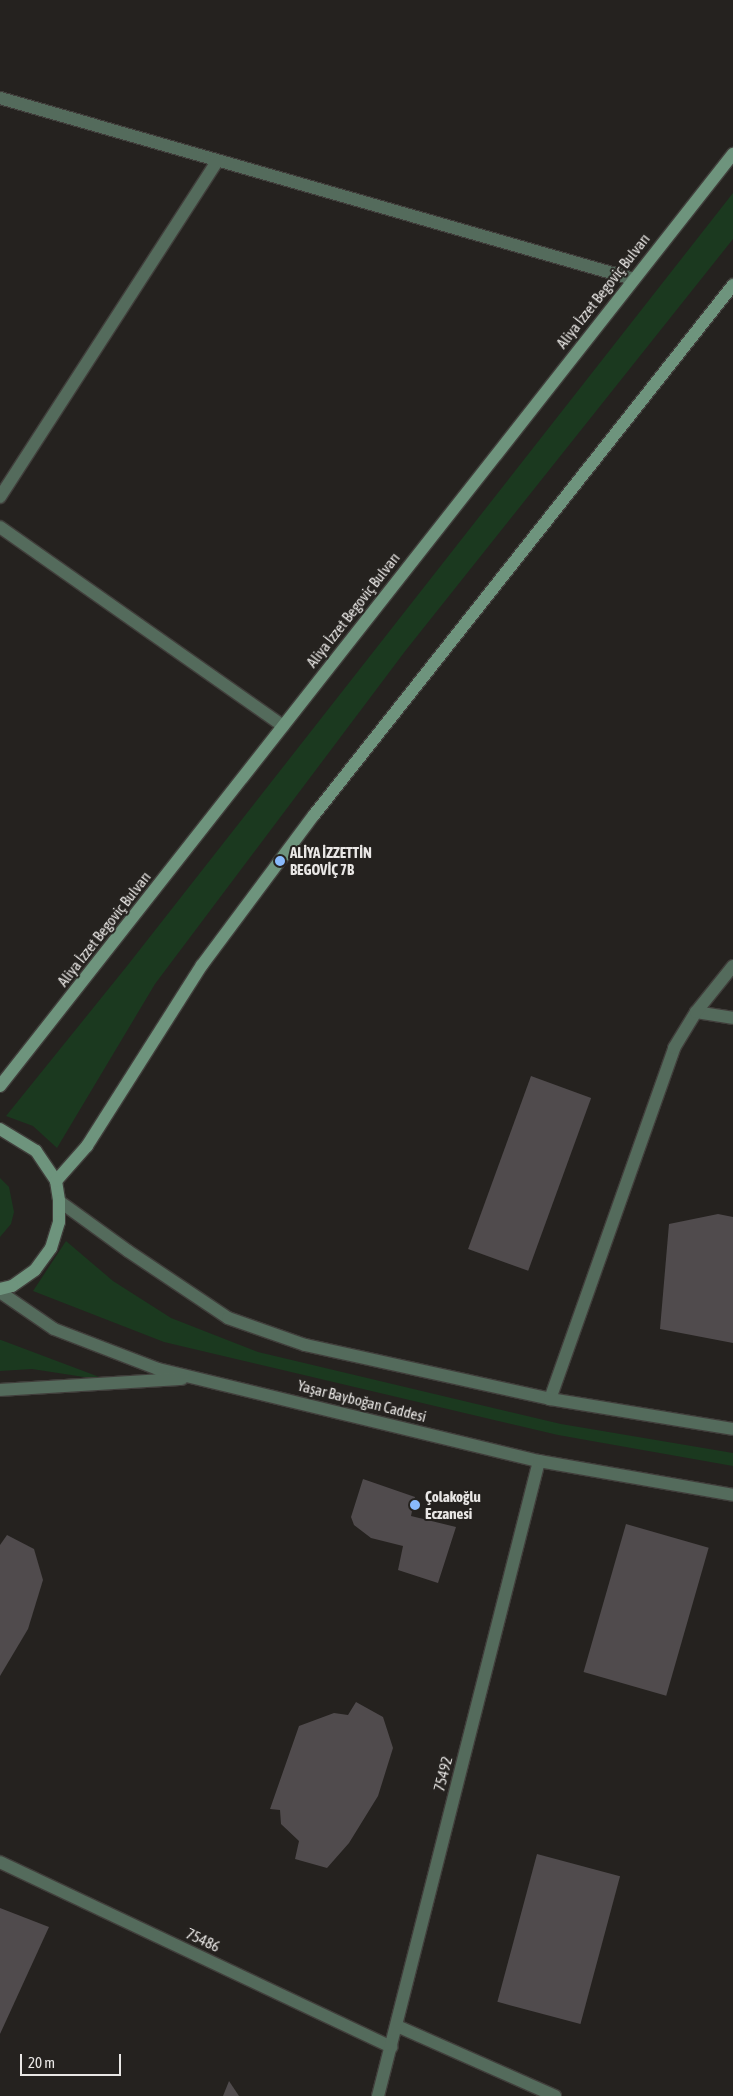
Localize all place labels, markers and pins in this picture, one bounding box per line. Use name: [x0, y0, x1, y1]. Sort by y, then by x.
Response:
place label: ALİYA İZZETTİN BEGOVİÇ 7B: [290, 843, 372, 878]
marker: ALİYA İZZETTİN BEGOVİÇ 7B: [274, 855, 286, 867]
place label: Çolakoğlu Eczanesi: [425, 1487, 481, 1522]
marker: Çolakoğlu Eczanesi: [409, 1499, 421, 1511]

